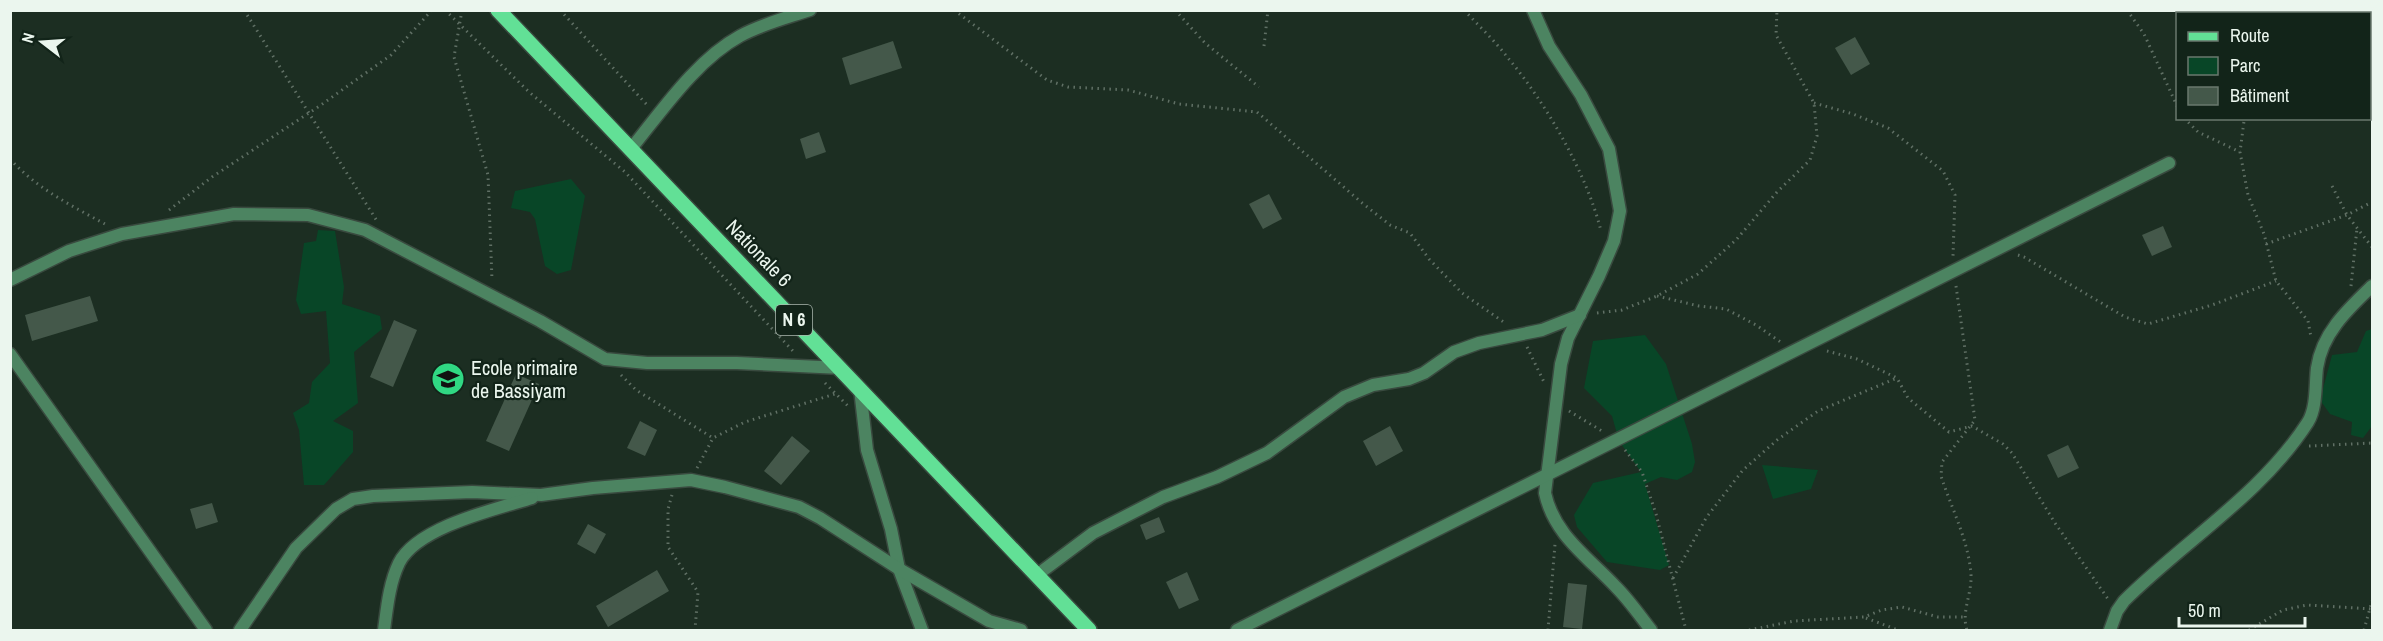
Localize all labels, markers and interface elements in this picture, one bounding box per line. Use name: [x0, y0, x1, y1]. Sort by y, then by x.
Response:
north arrow: [12, 12, 72, 72]
legend: [2176, 12, 2371, 120]
text: Route: [2230, 23, 2269, 48]
text: N: [16, 30, 40, 45]
text: Parc: [2230, 53, 2260, 78]
text: Bâtiment: [2230, 83, 2289, 108]
street label: Nationale 6: [721, 213, 798, 292]
road number: N 6: [776, 305, 812, 335]
place label: Ecole primaire de Bassiyam: [471, 354, 578, 404]
school or university icon: Ecole primaire de Bassiyam: [430, 361, 466, 397]
scale bar: [2179, 590, 2305, 628]
text: 50 m: [2188, 598, 2221, 623]

